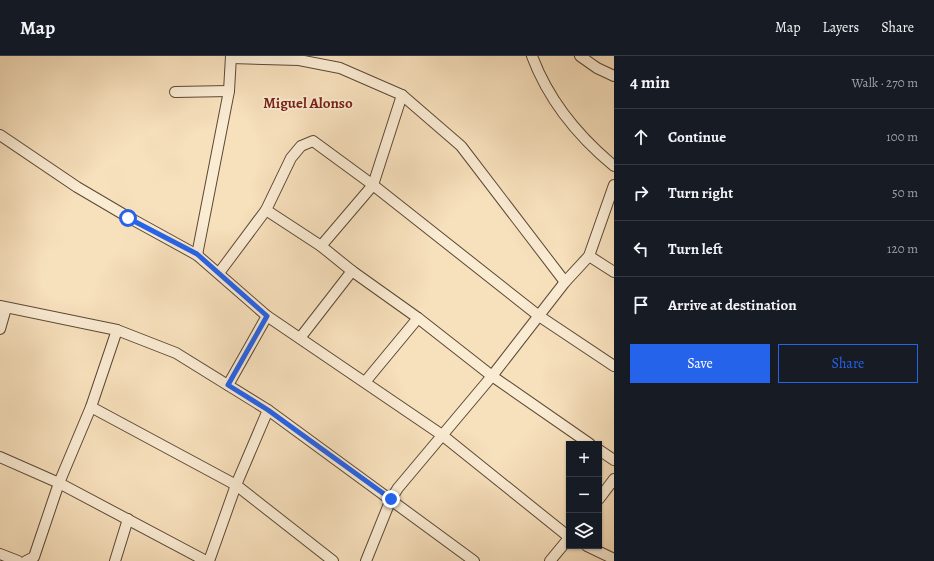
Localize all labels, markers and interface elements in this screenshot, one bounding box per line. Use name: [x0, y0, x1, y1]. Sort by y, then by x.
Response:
text: Map: [20, 15, 55, 41]
text: Map: [775, 18, 801, 37]
text: Layers: [823, 18, 859, 37]
text: Share: [881, 18, 914, 37]
text: 4 min: [630, 71, 670, 94]
text: Walk · 270 m: [852, 74, 918, 91]
district label: Miguel Alonso: [263, 93, 353, 113]
icon: ahead: [630, 126, 652, 148]
text: Continue: [668, 127, 726, 147]
text: 100 m: [886, 128, 918, 145]
icon: right: [630, 182, 652, 204]
text: Turn right: [668, 183, 733, 203]
text: 50 m: [892, 184, 918, 201]
route start: [119, 209, 137, 227]
icon: left: [630, 238, 652, 260]
text: Turn left: [668, 239, 723, 259]
text: 120 m: [887, 240, 918, 257]
icon: arrive: [630, 294, 652, 316]
text: Arrive at destination: [668, 295, 797, 315]
button: Save: [630, 344, 770, 383]
button: Share: [778, 344, 918, 383]
map controls: [566, 441, 602, 549]
button: +: [566, 441, 602, 477]
button: −: [566, 477, 602, 513]
route end: [382, 490, 400, 508]
button: layers: [566, 513, 602, 549]

